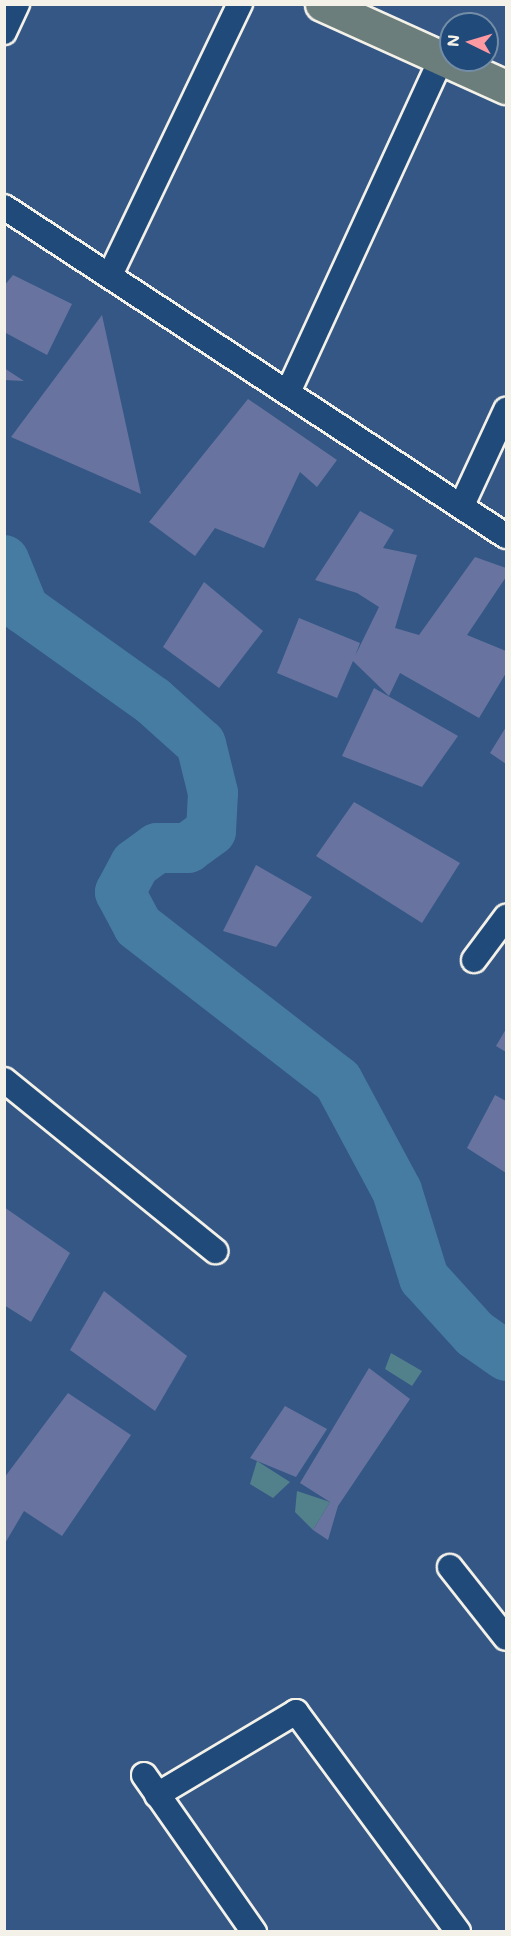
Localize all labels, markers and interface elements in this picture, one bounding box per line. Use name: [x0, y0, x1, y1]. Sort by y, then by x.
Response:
north arrow: [439, 12, 499, 72]
text: N: [442, 34, 464, 48]

